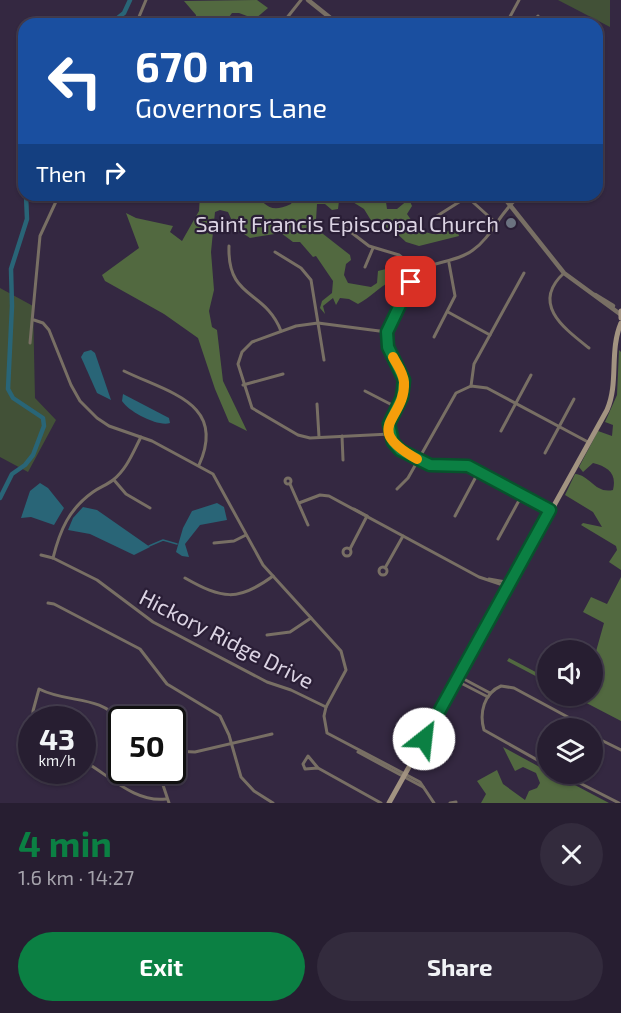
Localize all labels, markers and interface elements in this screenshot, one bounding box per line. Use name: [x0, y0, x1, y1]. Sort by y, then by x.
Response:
text: 670 m: [135, 40, 255, 90]
icon: left: [36, 42, 114, 120]
text: Governors Lane: [135, 91, 327, 123]
icon: right: [98, 156, 131, 189]
text: Then: [36, 160, 86, 186]
place label: Saint Francis Episcopal Church: [195, 210, 499, 236]
marker: Saint Francis Episcopal Church: [504, 216, 518, 230]
pin: [385, 256, 436, 307]
icon: arrive: [394, 265, 427, 298]
street label: Hickory Ridge Drive: [136, 583, 318, 693]
map controls: [537, 640, 603, 784]
button: sound: [537, 640, 603, 706]
speed limit sign: 50: [108, 706, 186, 784]
position arrow: [392, 707, 456, 771]
button: layers: [537, 718, 603, 784]
text: 43: [39, 720, 75, 756]
text: km/h: [38, 751, 76, 769]
text: 4 min: [18, 821, 112, 864]
button: close: [540, 823, 603, 886]
text: 1.6 km · 14:27: [18, 865, 134, 889]
button: Exit: [18, 932, 305, 1001]
button: Share: [317, 932, 603, 1001]

